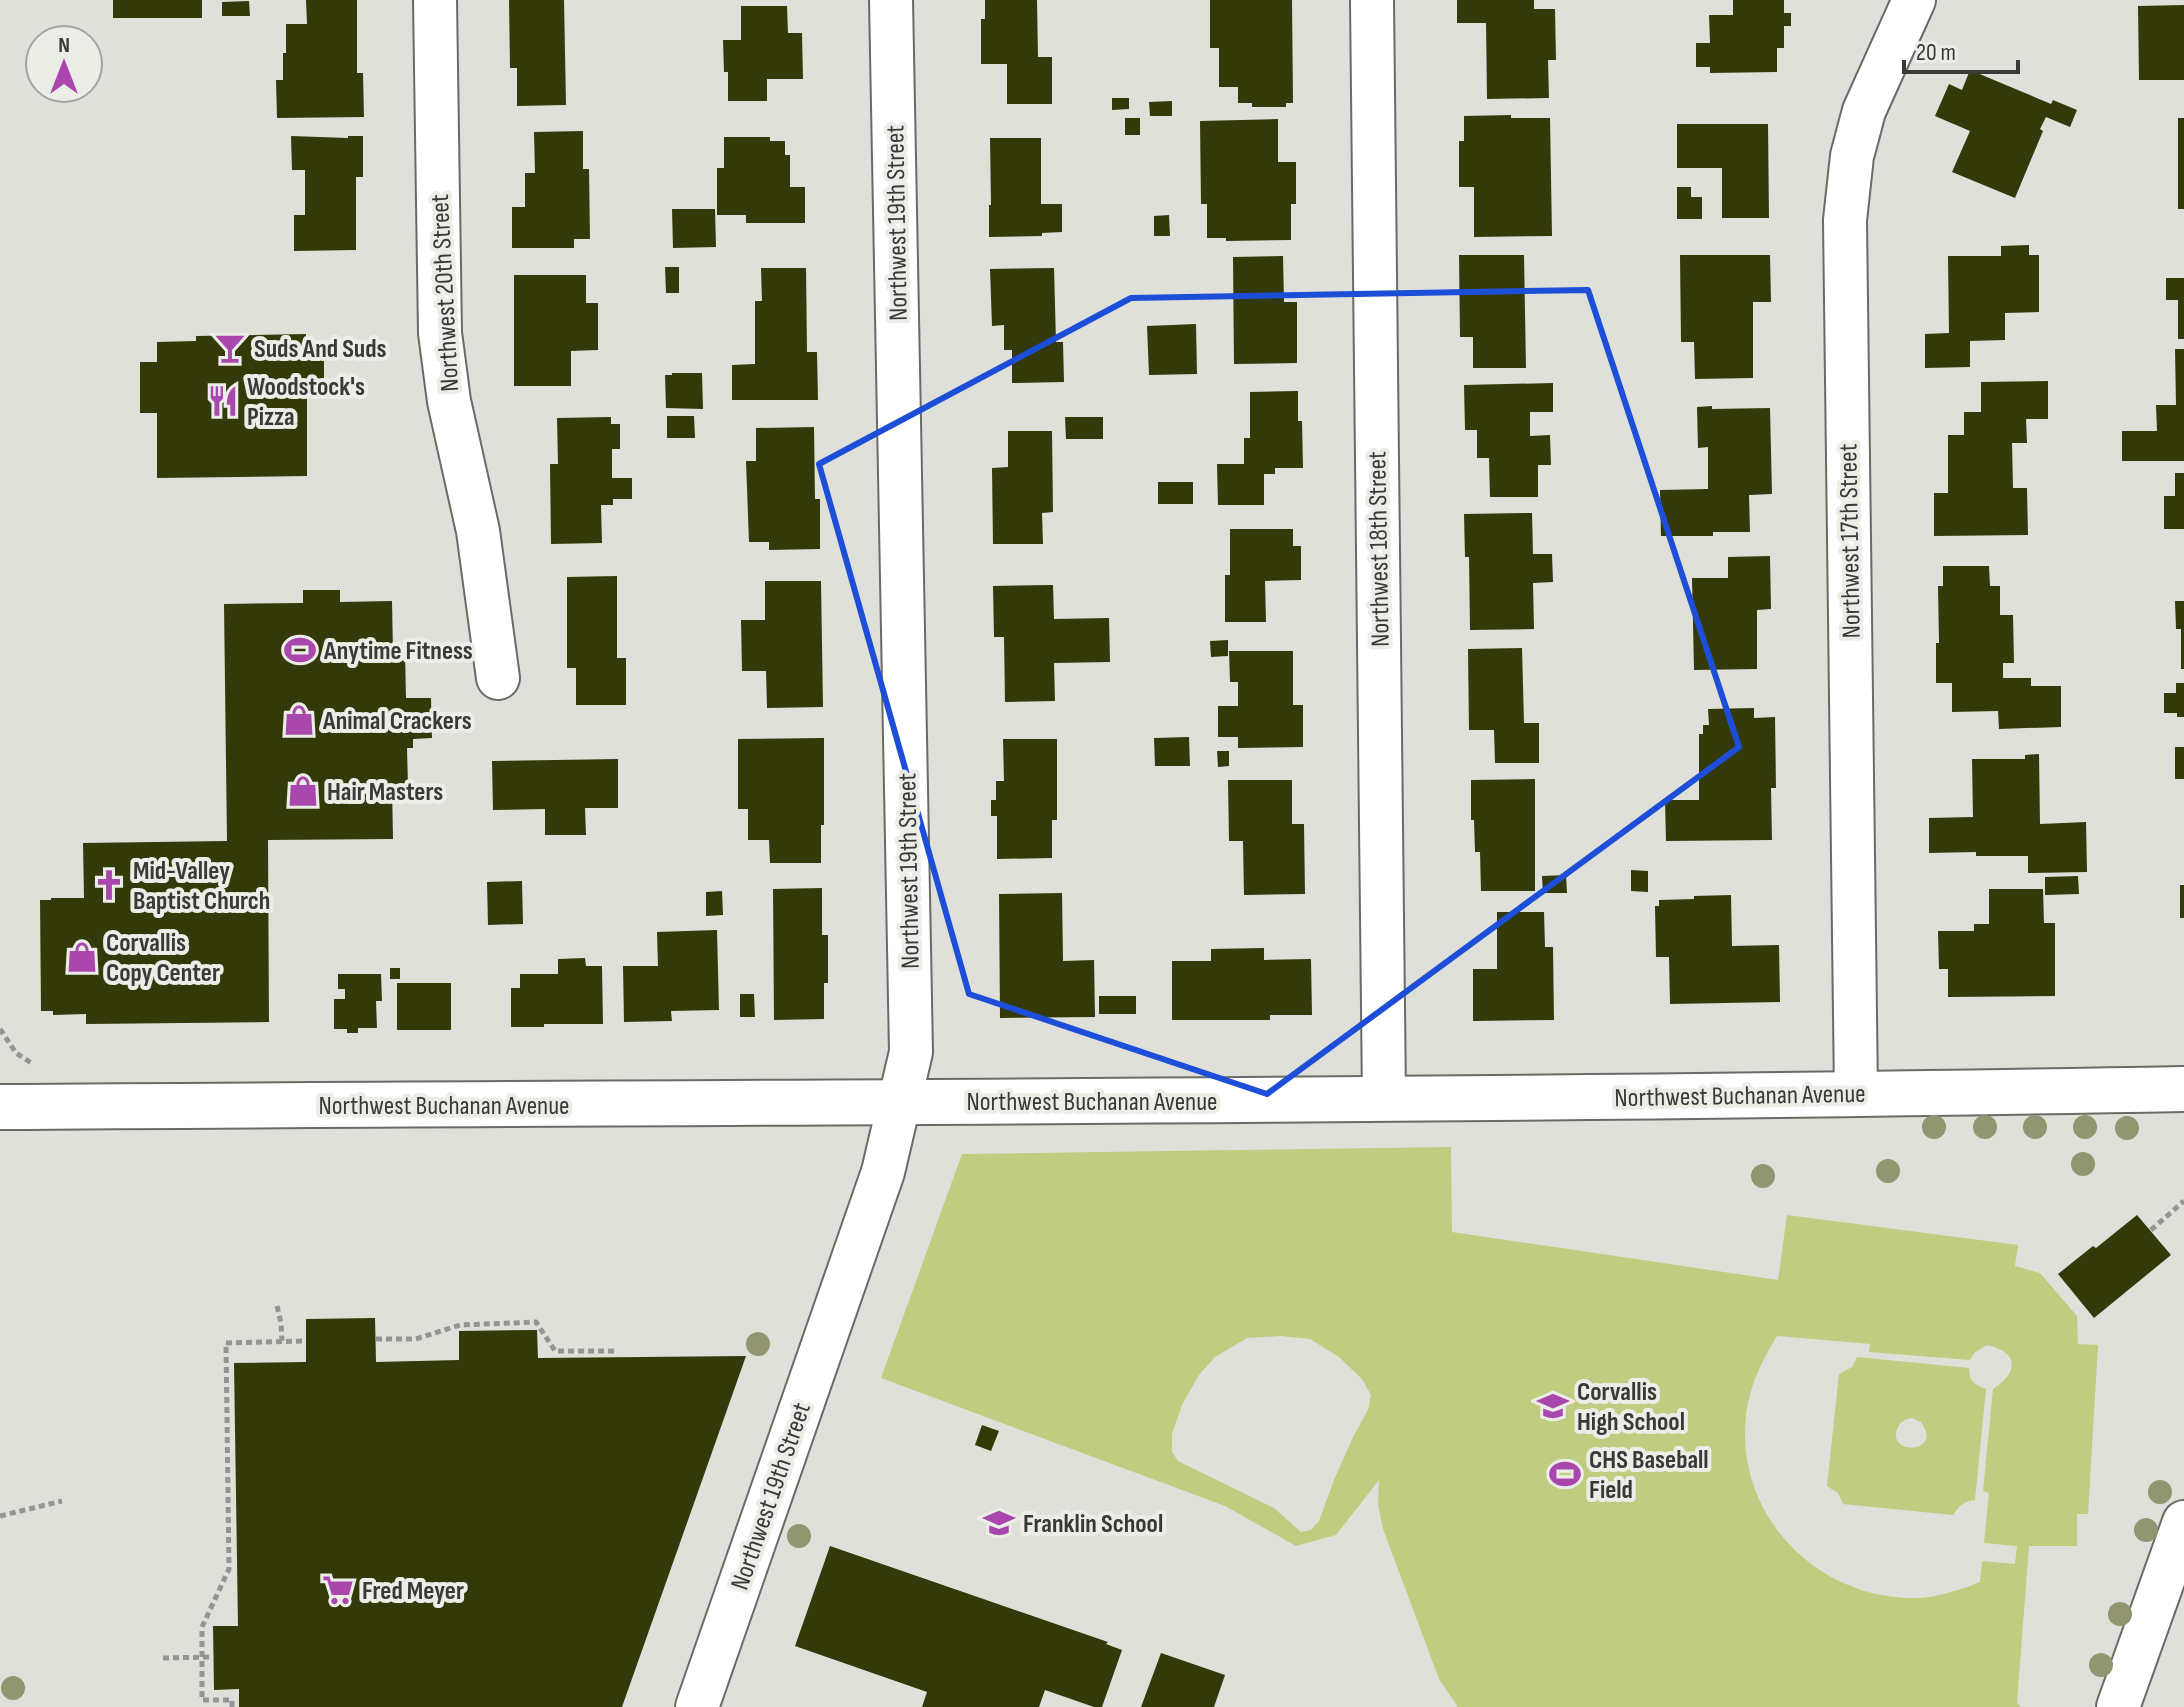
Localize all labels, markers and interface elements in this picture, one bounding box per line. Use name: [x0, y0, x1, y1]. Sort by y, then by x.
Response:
north arrow: [24, 24, 104, 104]
scale bar: [1904, 24, 2018, 74]
text: N: [58, 32, 70, 59]
text: 20 m: [1916, 38, 1956, 67]
street label: Northwest 19th Street: [880, 125, 915, 321]
street label: Northwest 20th Street: [425, 193, 466, 392]
bar icon: Suds And Suds: [213, 331, 247, 365]
place label: Suds And Suds: [254, 334, 387, 365]
place label: Woodstock's Pizza: [247, 372, 365, 433]
restaurant icon: Woodstock's Pizza: [206, 384, 240, 418]
street label: Northwest 17th Street: [1833, 443, 1868, 639]
street label: Northwest 18th Street: [1362, 451, 1397, 647]
sports icon: Anytime Fitness: [283, 633, 317, 667]
place label: Anytime Fitness: [323, 636, 473, 667]
shop icon: Animal Crackers: [282, 703, 316, 737]
place label: Animal Crackers: [322, 706, 472, 737]
street label: Northwest 19th Street: [892, 773, 927, 969]
shop icon: Hair Masters: [286, 774, 320, 808]
place label: Hair Masters: [327, 777, 443, 808]
place label: Mid-Valley Baptist Church: [133, 856, 270, 917]
church icon: Mid-Valley Baptist Church: [92, 868, 126, 902]
place label: Corvallis Copy Center: [106, 928, 220, 989]
shop icon: Corvallis Copy Center: [65, 940, 99, 974]
street label: Northwest Buchanan Avenue: [1614, 1079, 1866, 1114]
street label: Northwest Buchanan Avenue: [966, 1087, 1218, 1118]
street label: Northwest Buchanan Avenue: [318, 1091, 570, 1122]
place label: Corvallis High School: [1577, 1377, 1685, 1438]
school or university icon: Corvallis High School: [1536, 1389, 1570, 1423]
street label: Northwest 19th Street: [725, 1399, 818, 1594]
place label: CHS Baseball Field: [1589, 1445, 1709, 1506]
sports icon: CHS Baseball Field: [1548, 1457, 1582, 1491]
school or university icon: Franklin School: [982, 1506, 1016, 1540]
place label: Franklin School: [1023, 1509, 1163, 1540]
supermarket icon: Fred Meyer: [321, 1573, 355, 1607]
place label: Fred Meyer: [362, 1576, 464, 1607]

